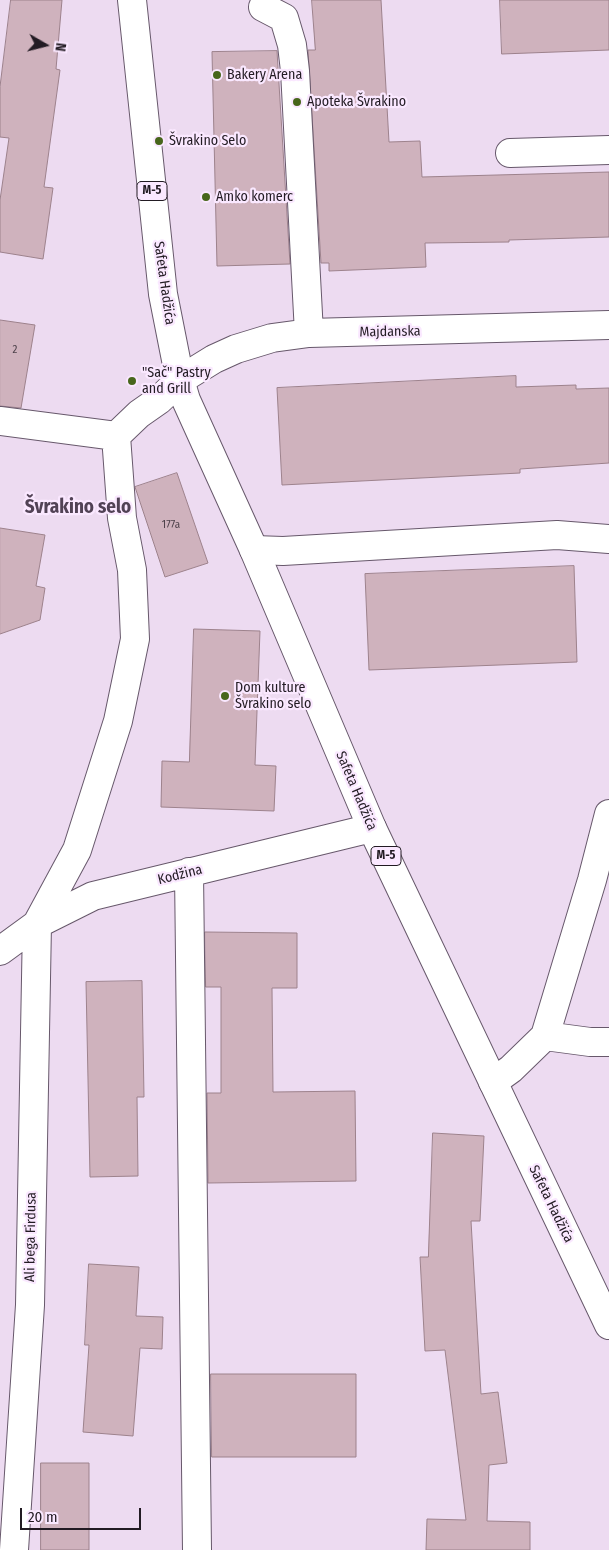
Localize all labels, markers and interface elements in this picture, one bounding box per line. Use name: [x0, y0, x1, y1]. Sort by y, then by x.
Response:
north arrow: [20, 20, 70, 70]
text: N: [51, 42, 69, 52]
place label: Bakery Arena: [227, 67, 302, 83]
marker: Bakery Arena: [211, 69, 223, 81]
place label: Apoteka Švrakino: [307, 94, 406, 110]
marker: Apoteka Švrakino: [291, 96, 303, 108]
place label: Švrakino Selo: [169, 133, 246, 149]
marker: Švrakino Selo: [153, 135, 165, 147]
road number: M-5: [137, 182, 167, 200]
place label: Amko komerc: [216, 189, 293, 205]
marker: Amko komerc: [200, 191, 212, 203]
street label: Safeta Hadžića: [150, 240, 178, 326]
street label: Majdanska: [359, 323, 421, 341]
house number: 2: [13, 343, 17, 357]
place label: "Sač" Pastry and Grill: [142, 365, 211, 398]
marker: "Sač" Pastry and Grill: [126, 375, 138, 387]
district label: Švrakino selo: [25, 497, 131, 519]
house number: 177a: [162, 518, 180, 532]
place label: Dom kulture Švrakino selo: [235, 680, 311, 712]
marker: Dom kulture Švrakino selo: [219, 690, 231, 702]
street label: Safeta Hadžića: [332, 749, 380, 833]
road number: M-5: [371, 846, 401, 866]
street label: Kodžina: [156, 861, 204, 889]
street label: Safeta Hadžića: [525, 1163, 577, 1245]
street label: Ali bega Firdusa: [22, 1192, 40, 1282]
scale bar: [22, 1498, 144, 1530]
text: 20 m: [28, 1508, 58, 1526]

